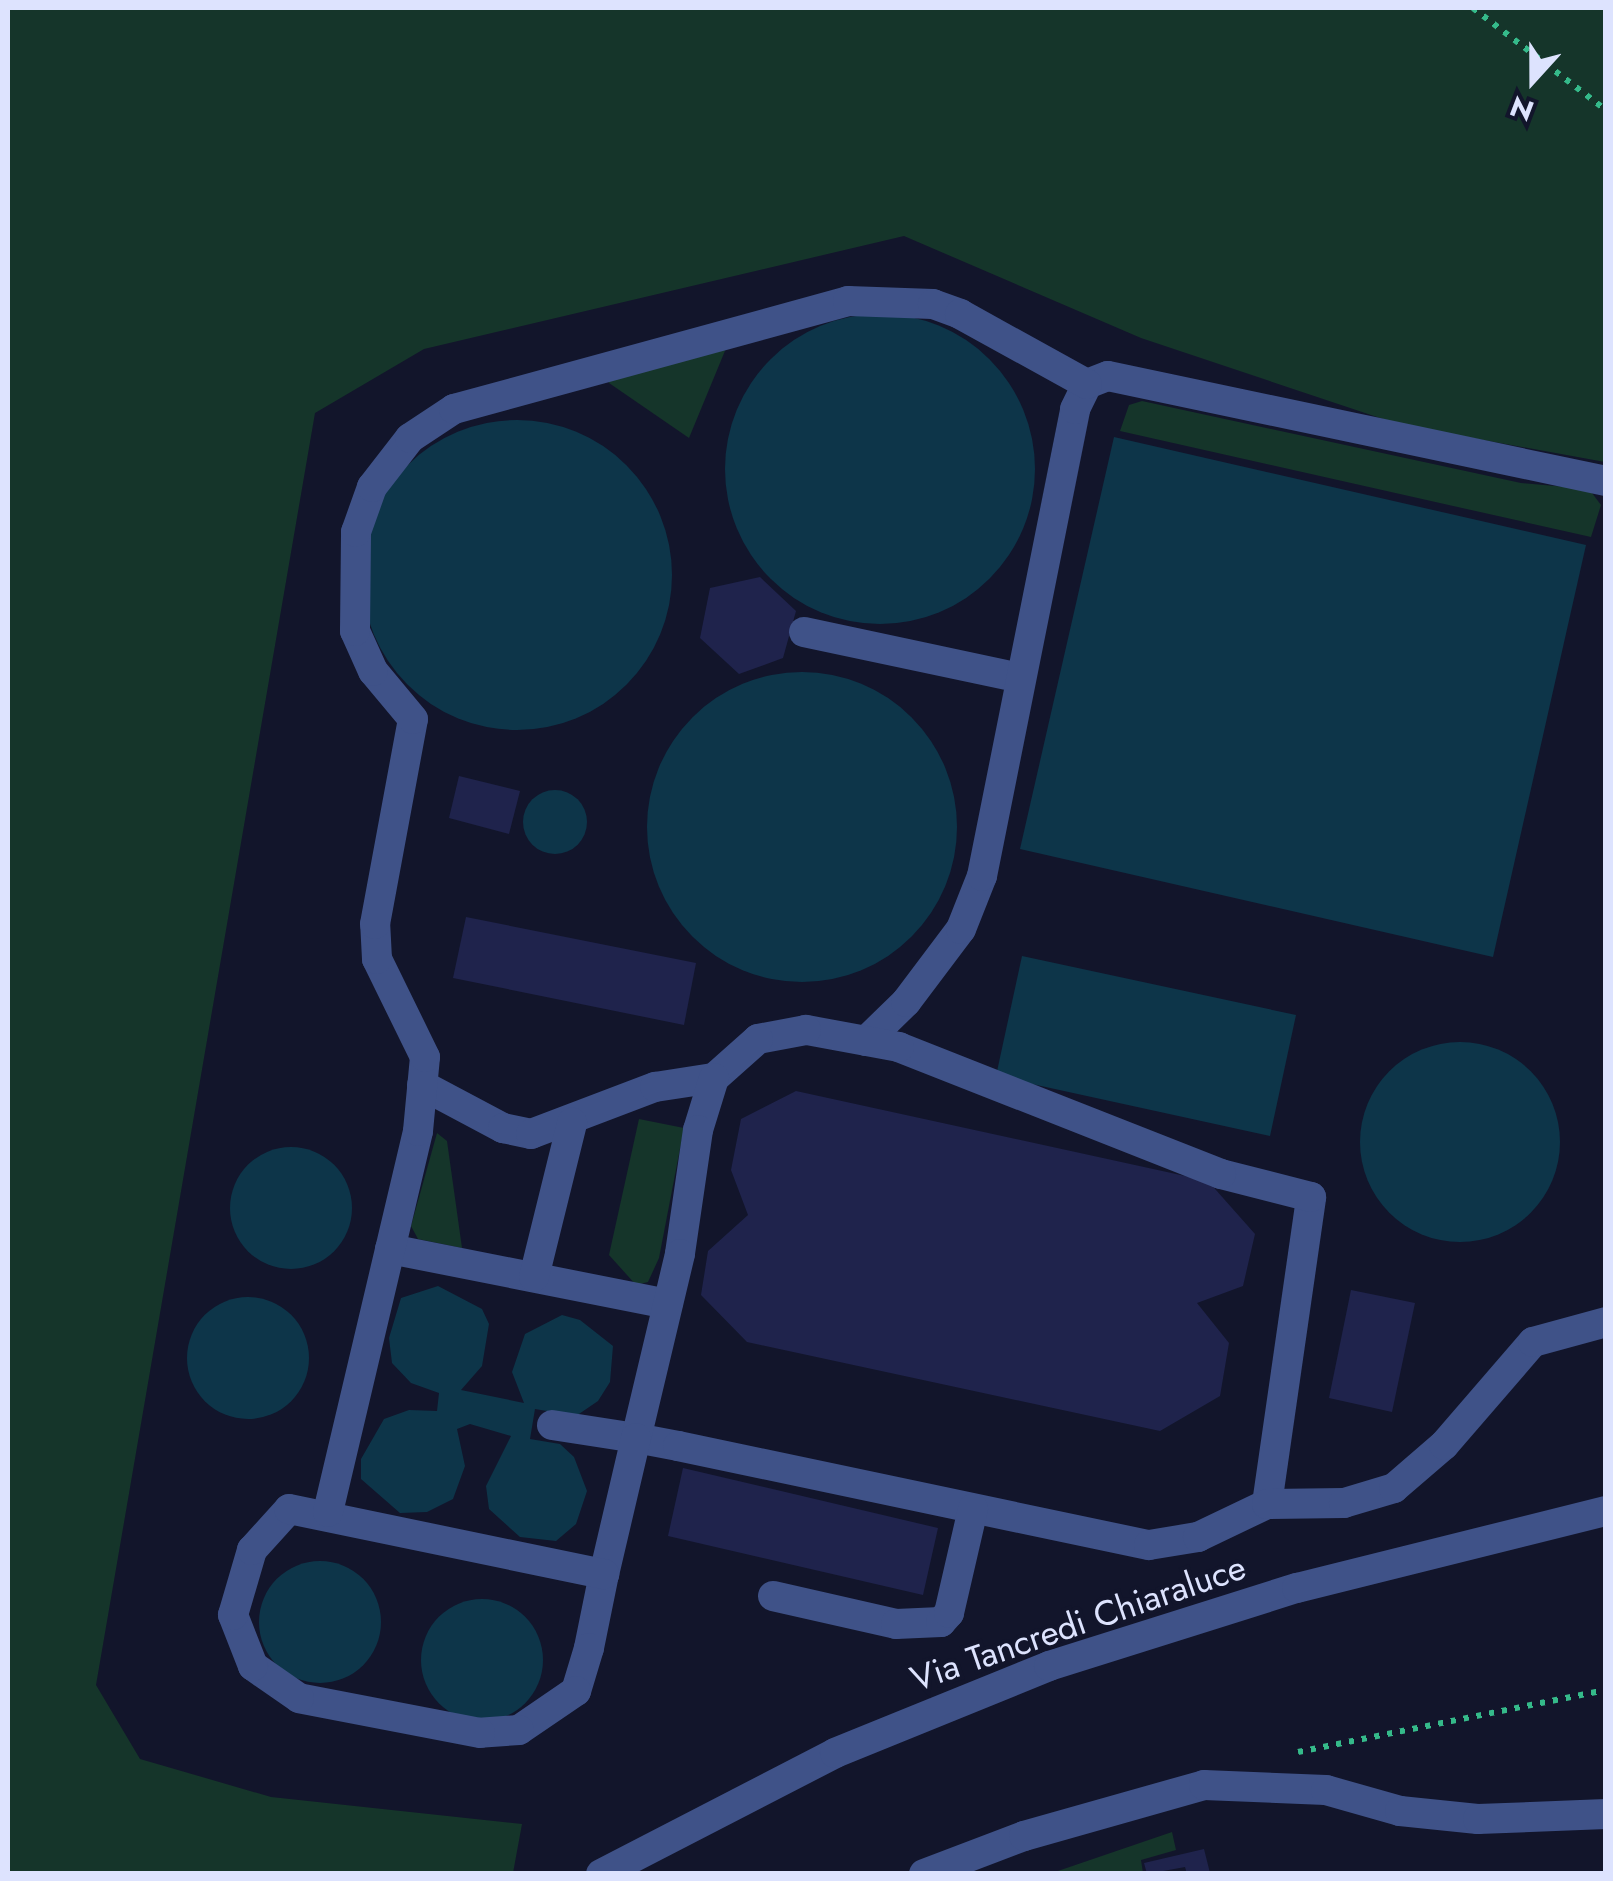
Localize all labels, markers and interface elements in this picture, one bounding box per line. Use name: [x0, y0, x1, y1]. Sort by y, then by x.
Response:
north arrow: [1483, 30, 1583, 130]
text: N: [1504, 85, 1540, 132]
street label: Via Tancredi Chiaraluce: [905, 1546, 1251, 1700]

